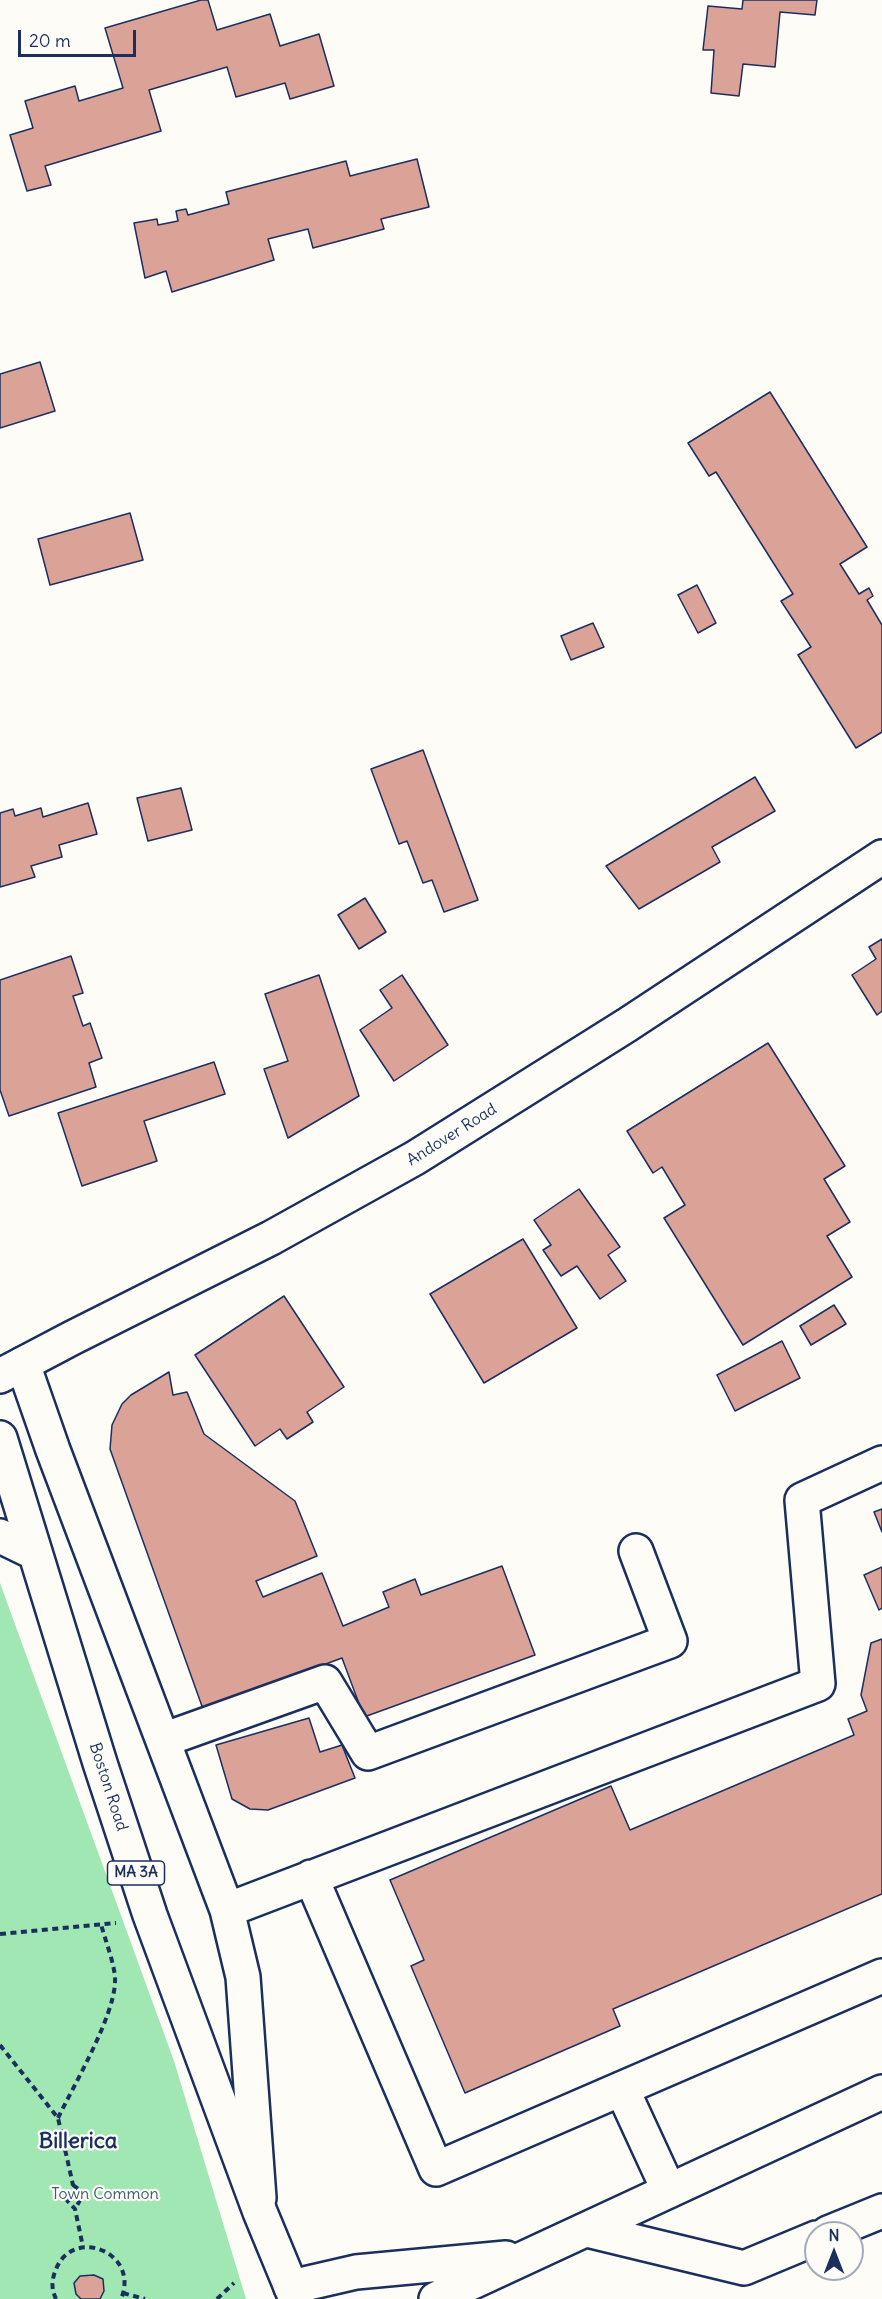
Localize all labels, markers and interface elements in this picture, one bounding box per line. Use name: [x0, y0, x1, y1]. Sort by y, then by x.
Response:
scale bar: [21, 18, 140, 56]
text: 20 m: [29, 29, 71, 52]
street label: Andover Road: [404, 1100, 500, 1170]
street label: Boston Road: [85, 1740, 131, 1834]
road number: MA 3A: [108, 1861, 164, 1885]
district label: Billerica: [39, 2129, 117, 2155]
park label: Town Common: [51, 2184, 159, 2204]
north arrow: [804, 2221, 864, 2281]
text: N: [828, 2225, 840, 2245]

